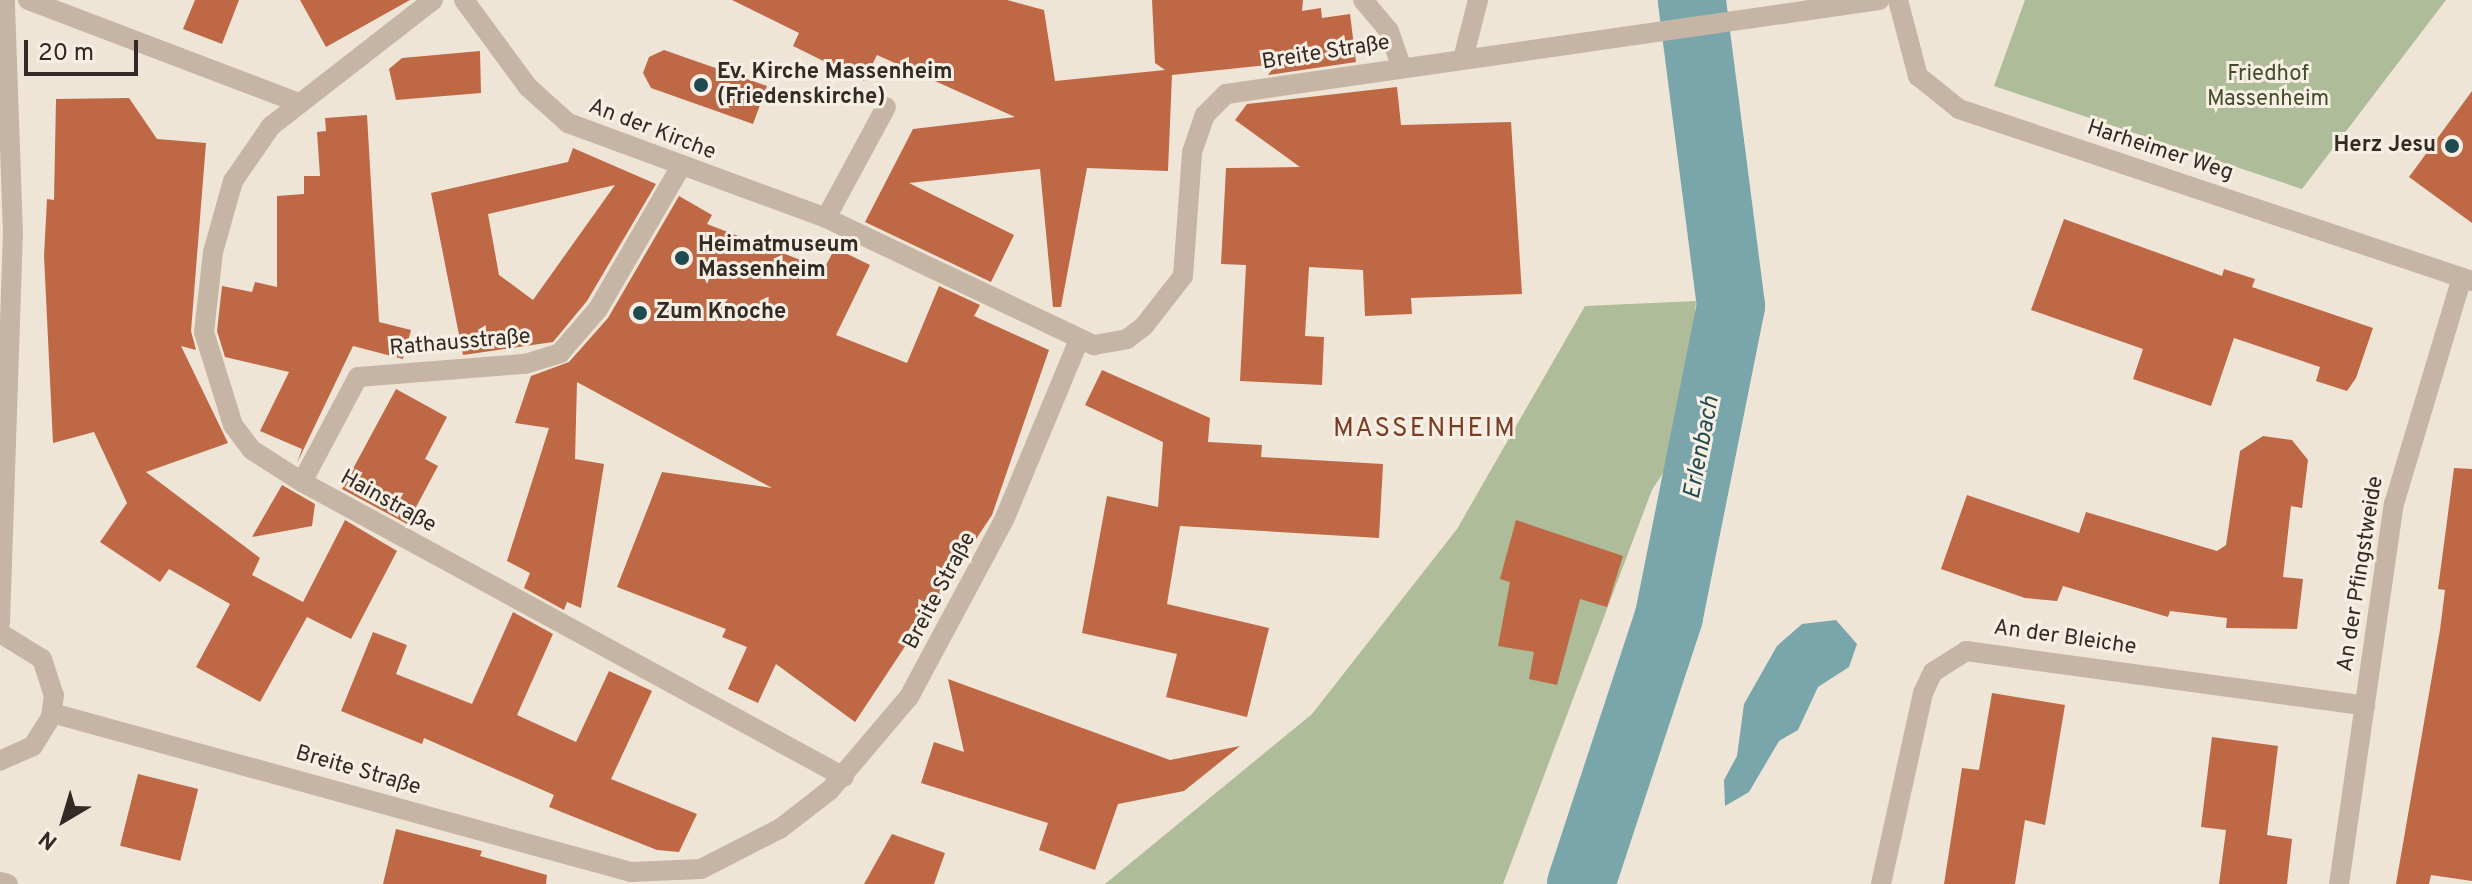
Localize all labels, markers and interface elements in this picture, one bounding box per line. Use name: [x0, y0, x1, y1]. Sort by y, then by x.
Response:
scale bar: [28, 24, 142, 74]
street label: Breite Straße: [1260, 30, 1392, 76]
text: 20 m: [38, 39, 94, 69]
place label: Ev. Kirche Massenheim (Friedenskirche): [717, 59, 952, 110]
park label: Friedhof Massenheim: [2207, 61, 2329, 112]
marker: Ev. Kirche Massenheim (Friedenskirche): [692, 76, 710, 94]
street label: An der Kirche: [585, 94, 719, 166]
street label: Harheimer Weg: [2083, 115, 2237, 187]
place label: Herz Jesu: [2333, 133, 2436, 159]
marker: Herz Jesu: [2443, 137, 2461, 155]
place label: Heimatmuseum Massenheim: [698, 232, 859, 284]
marker: Heimatmuseum Massenheim: [673, 249, 691, 267]
place label: Zum Knoche: [656, 300, 786, 326]
marker: Zum Knoche: [631, 304, 649, 322]
street label: Rathausstraße: [388, 324, 532, 362]
water label: Erlenbach: [1679, 394, 1727, 502]
district label: MASSENHEIM: [1333, 414, 1517, 446]
street label: Hainstraße: [335, 465, 441, 539]
street label: An der Pfingstweide: [2332, 474, 2390, 674]
street label: Breite Straße: [898, 528, 982, 654]
street label: An der Bleiche: [1992, 615, 2138, 661]
street label: Breite Straße: [292, 741, 424, 801]
north arrow: [24, 780, 104, 860]
text: N: [34, 824, 63, 855]

